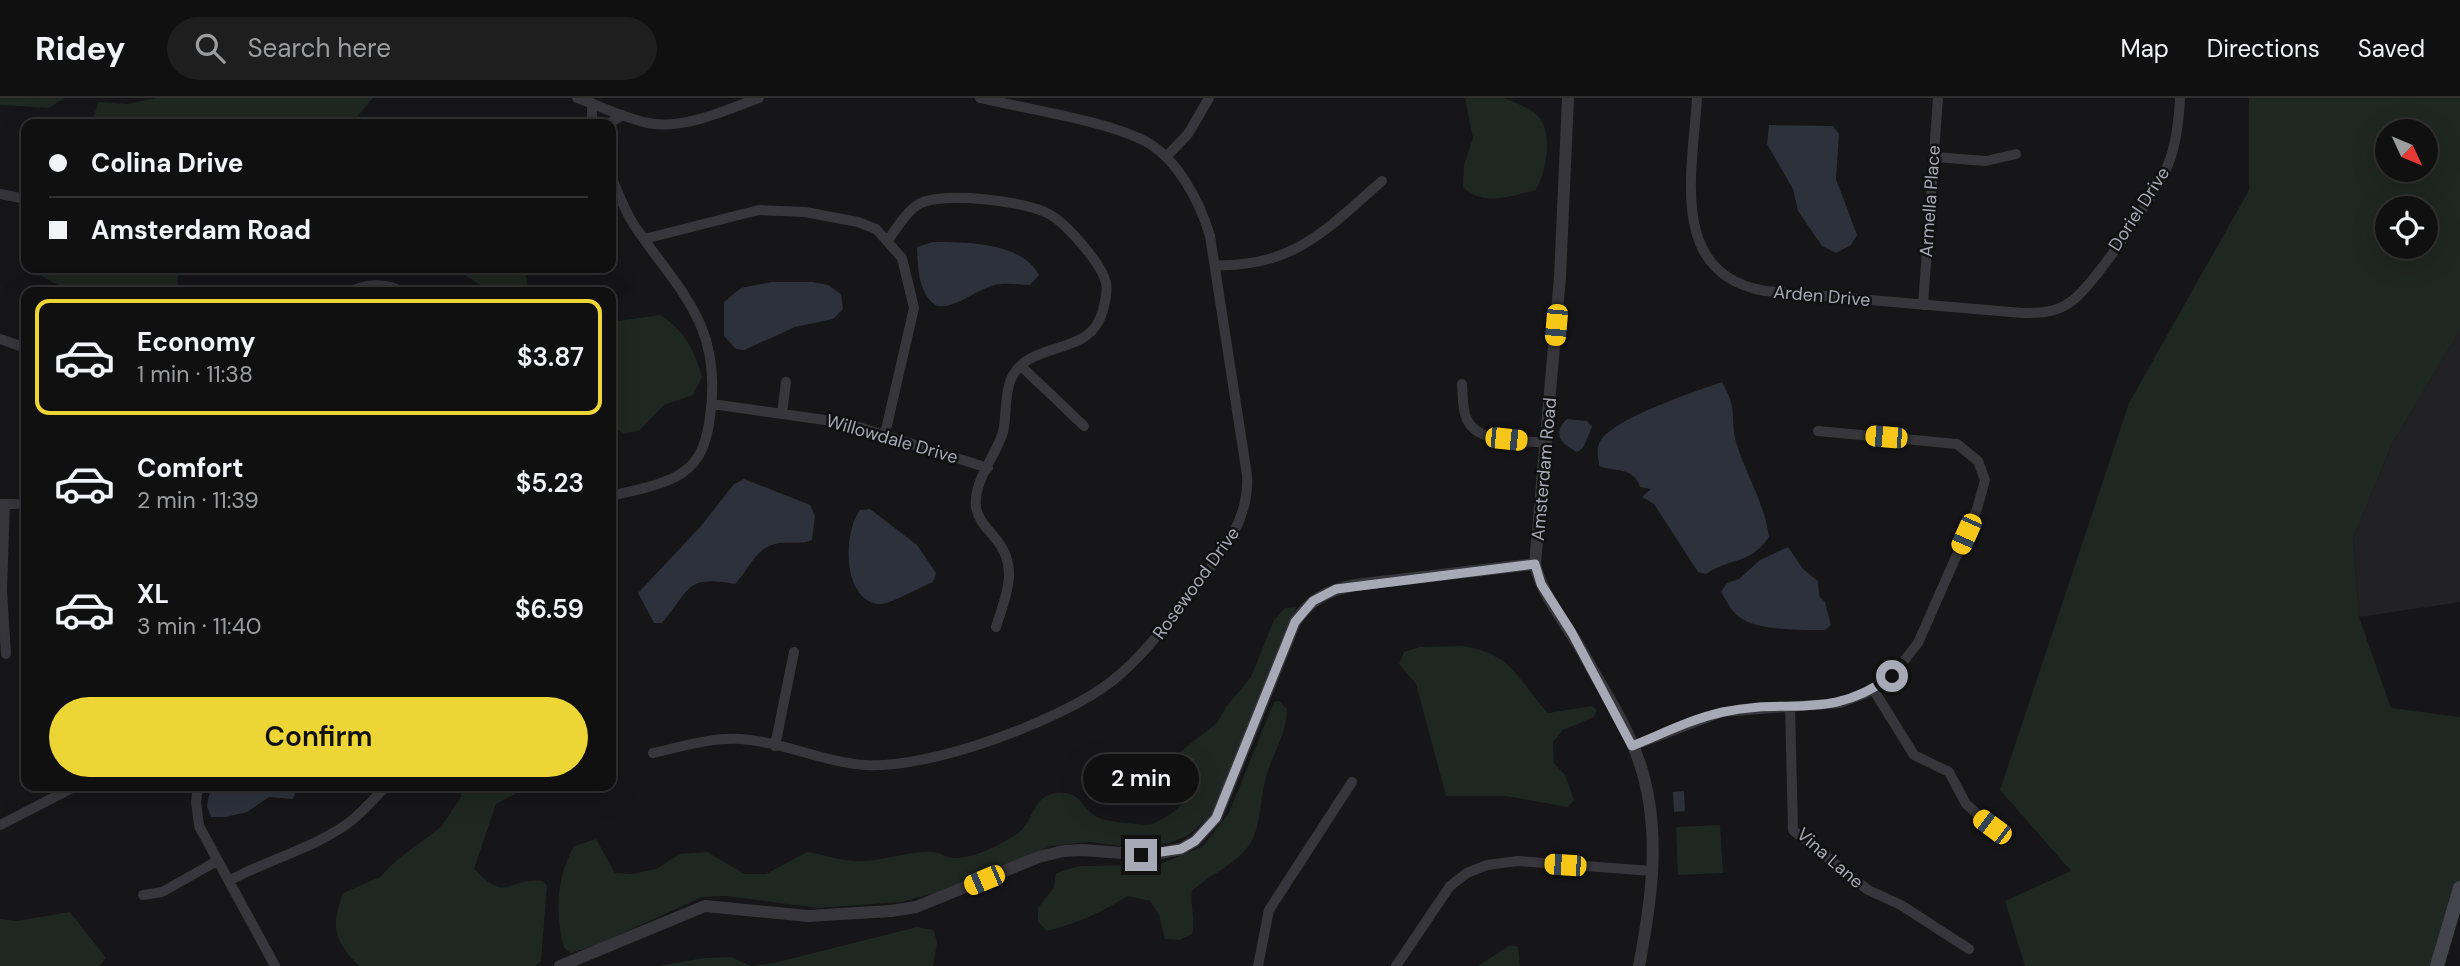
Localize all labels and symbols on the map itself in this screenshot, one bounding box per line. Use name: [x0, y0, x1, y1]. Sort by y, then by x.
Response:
north arrow: [2375, 119, 2438, 182]
street label: Armella Place: [1914, 144, 1946, 258]
street label: Doriel Drive: [2103, 162, 2175, 256]
street label: Arden Drive: [1772, 280, 1872, 312]
car: [1544, 303, 1569, 347]
street label: Amsterdam Road: [1526, 396, 1562, 542]
street label: Willowdale Drive: [823, 409, 961, 469]
car: [1865, 425, 1908, 449]
car: [1485, 426, 1528, 452]
car: [1948, 511, 1985, 557]
street label: Rosewood Drive: [1147, 522, 1245, 644]
route start: [1876, 660, 1908, 692]
callout: 2 min: [1083, 754, 1199, 802]
car: [1969, 806, 2016, 848]
street label: Vina Lane: [1792, 822, 1868, 894]
route end: [1125, 839, 1157, 871]
car: [1544, 853, 1587, 877]
car: [961, 862, 1008, 898]

